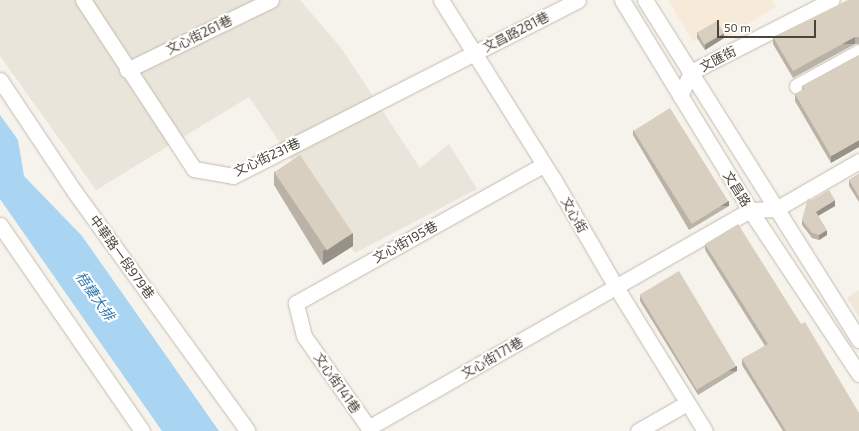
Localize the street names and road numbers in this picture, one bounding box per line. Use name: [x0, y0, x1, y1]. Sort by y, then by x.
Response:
street label: 文昌路281巷: [480, 9, 552, 55]
street label: 文心街261巷: [163, 12, 235, 58]
street label: 文匯街: [697, 43, 739, 75]
street label: 文心街231巷: [231, 135, 303, 179]
street label: 文昌路: [720, 168, 754, 210]
street label: 文心街: [557, 194, 591, 236]
street label: 中華路一段979巷: [86, 212, 158, 302]
street label: 文心街195巷: [370, 218, 440, 266]
street label: 文心街171巷: [458, 334, 526, 382]
street label: 文心街141巷: [310, 350, 364, 416]

